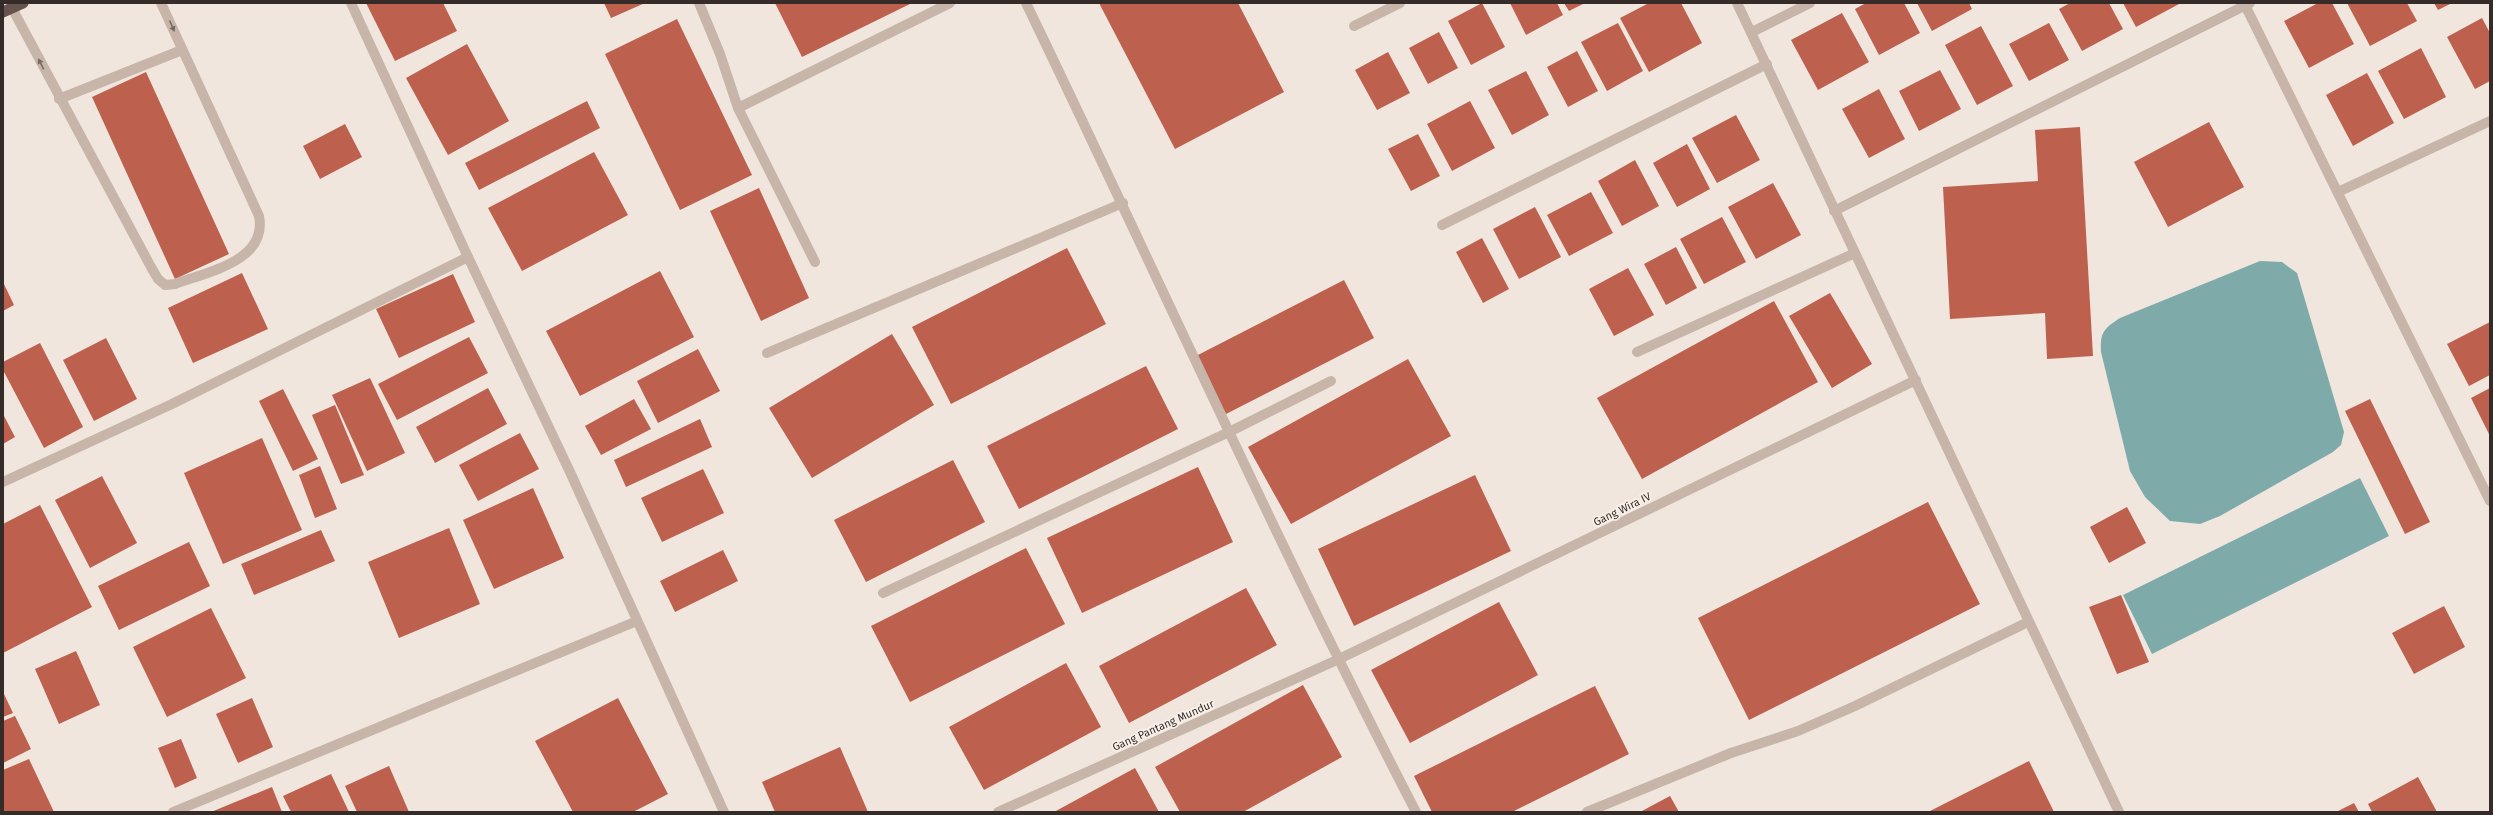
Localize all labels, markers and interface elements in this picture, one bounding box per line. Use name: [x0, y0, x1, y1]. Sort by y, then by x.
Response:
one-way arrow: [169, 21, 175, 33]
one-way arrow: [38, 59, 45, 70]
street label: Gang Wira IV: [1591, 490, 1654, 529]
street label: Gang Pantang Mundur: [1110, 697, 1217, 754]

